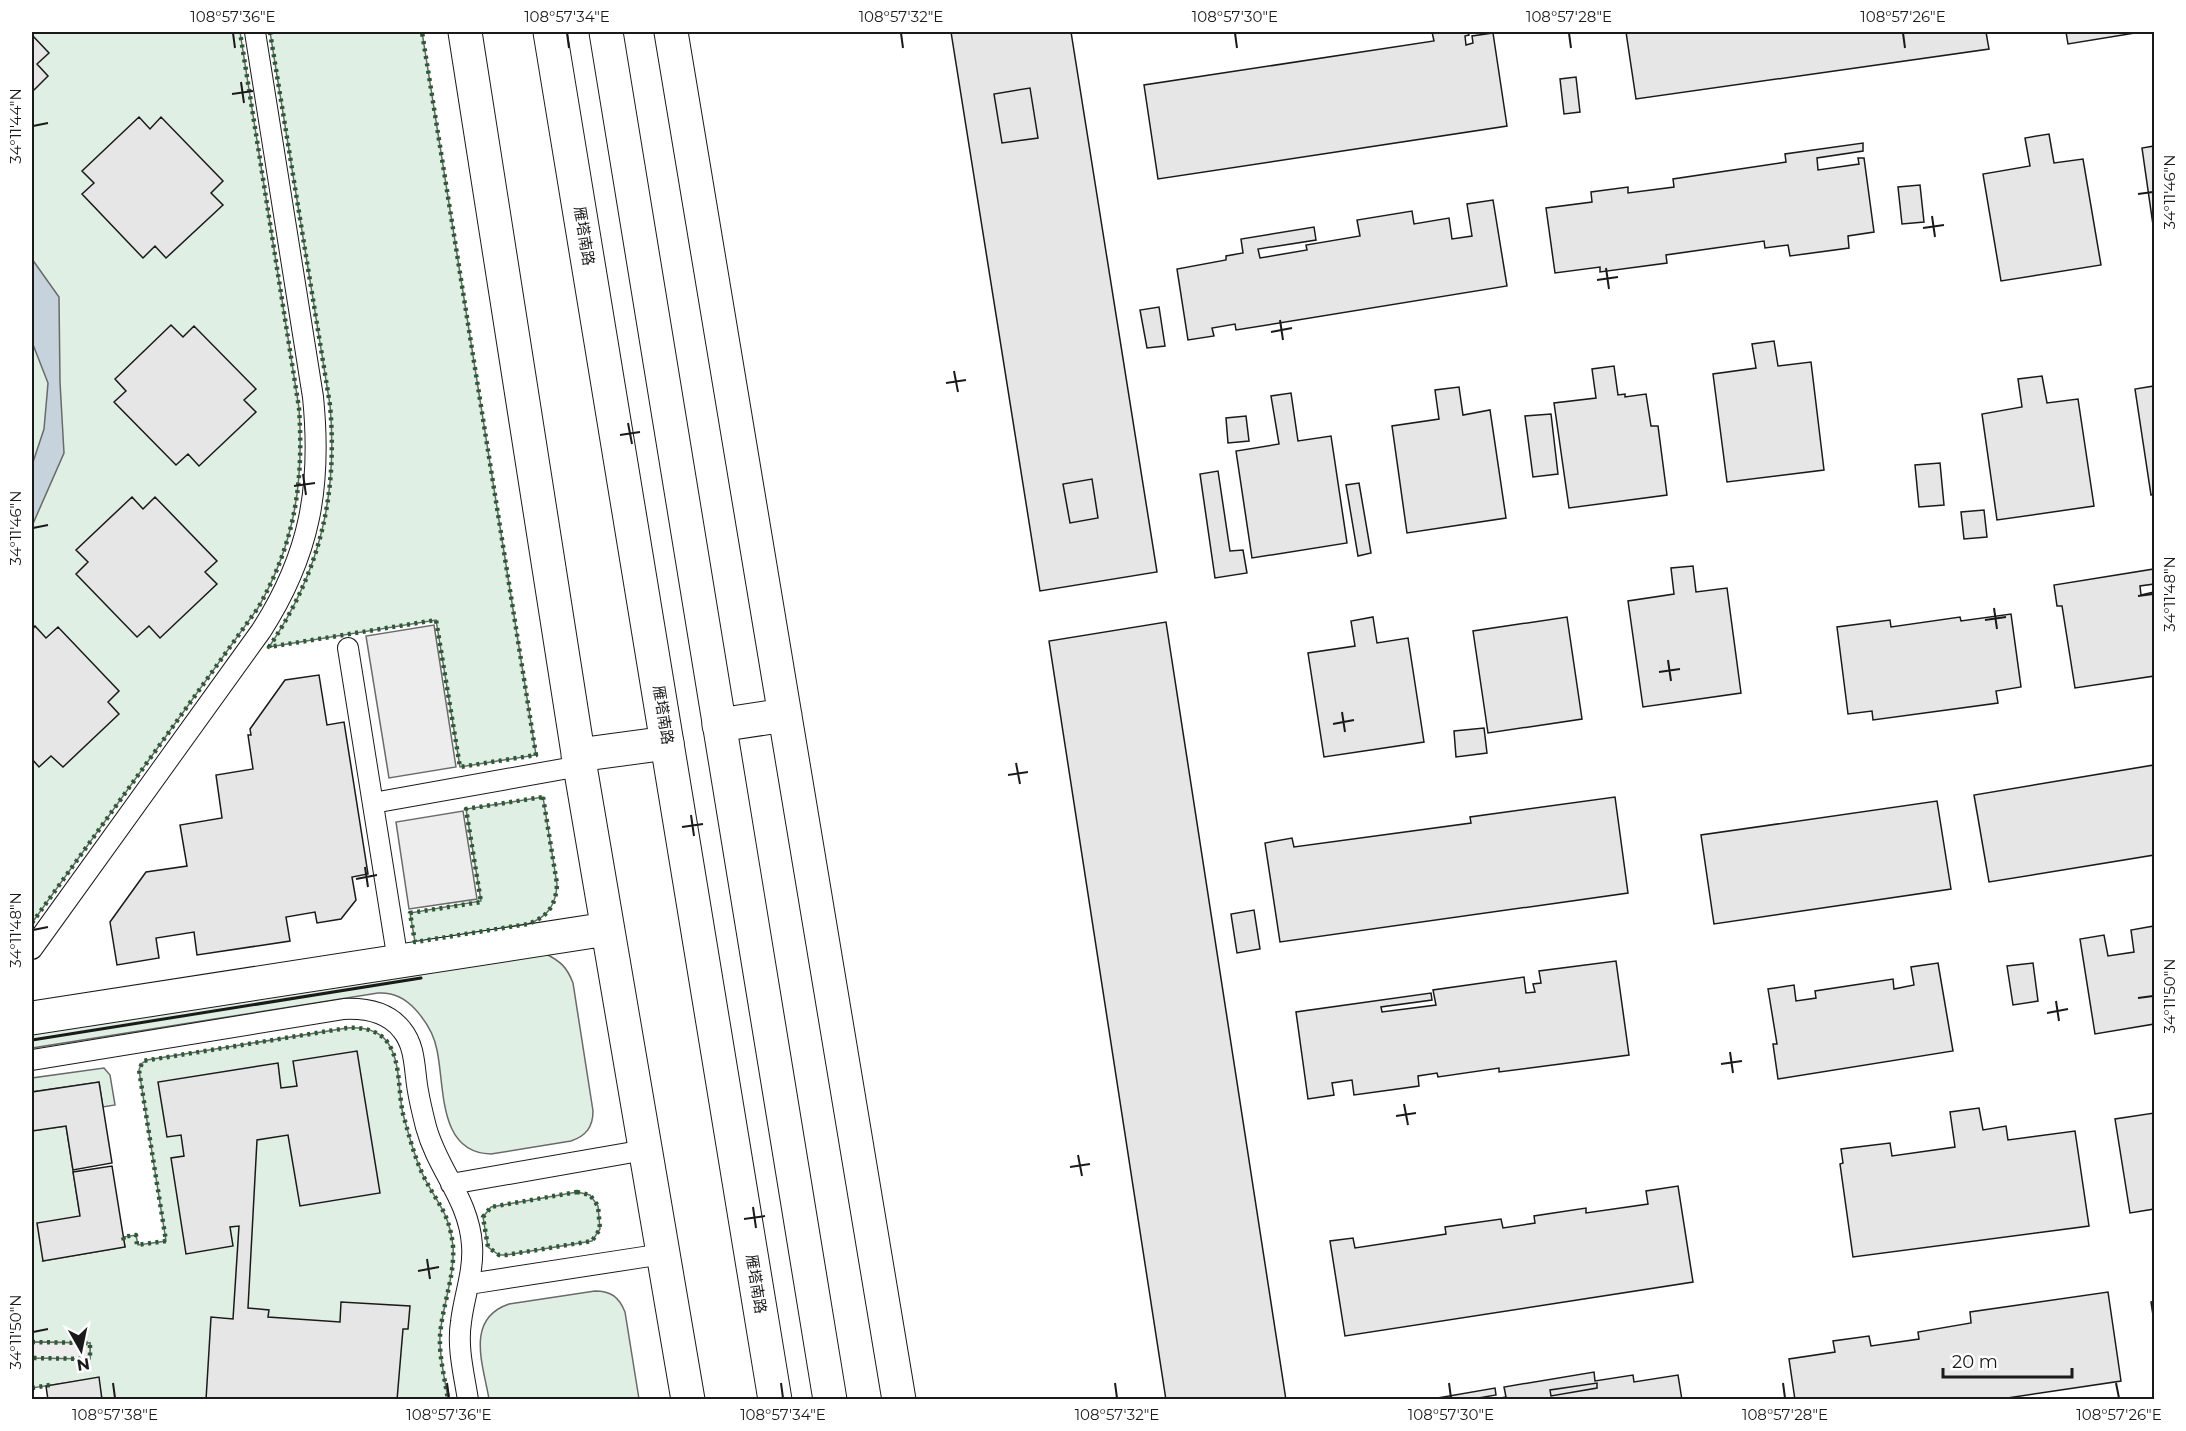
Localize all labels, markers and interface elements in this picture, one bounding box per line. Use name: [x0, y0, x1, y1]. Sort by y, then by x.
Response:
text: 108°57'36"E: [190, 7, 276, 26]
text: 108°57'34"E: [524, 7, 610, 26]
text: 108°57'32"E: [859, 7, 943, 26]
text: 108°57'30"E: [1192, 7, 1278, 26]
text: 108°57'28"E: [1526, 7, 1612, 26]
text: 108°57'26"E: [1860, 7, 1946, 26]
text: 34°11'44"N: [6, 88, 25, 164]
text: 34°11'46"N: [2160, 155, 2179, 229]
street label: 雁塔南路: [570, 205, 599, 267]
text: 34°11'46"N: [6, 491, 25, 565]
text: 34°11'48"N: [2160, 556, 2179, 632]
street label: 雁塔南路: [649, 684, 678, 746]
text: 34°11'48"N: [6, 892, 25, 968]
text: 34°11'50"N: [2160, 958, 2179, 1034]
street label: 雁塔南路: [742, 1253, 771, 1315]
text: 34°11'50"N: [6, 1294, 25, 1370]
north arrow: [51, 1320, 111, 1380]
scale bar: [1943, 1341, 2072, 1379]
text: 20 m: [1952, 1351, 1998, 1373]
text: N: [75, 1354, 91, 1375]
text: 108°57'38"E: [72, 1405, 158, 1424]
text: 108°57'36"E: [406, 1405, 492, 1424]
text: 108°57'34"E: [740, 1405, 826, 1424]
text: 108°57'32"E: [1075, 1405, 1159, 1424]
text: 108°57'30"E: [1408, 1405, 1494, 1424]
text: 108°57'28"E: [1742, 1405, 1828, 1424]
text: 108°57'26"E: [2076, 1405, 2162, 1424]

